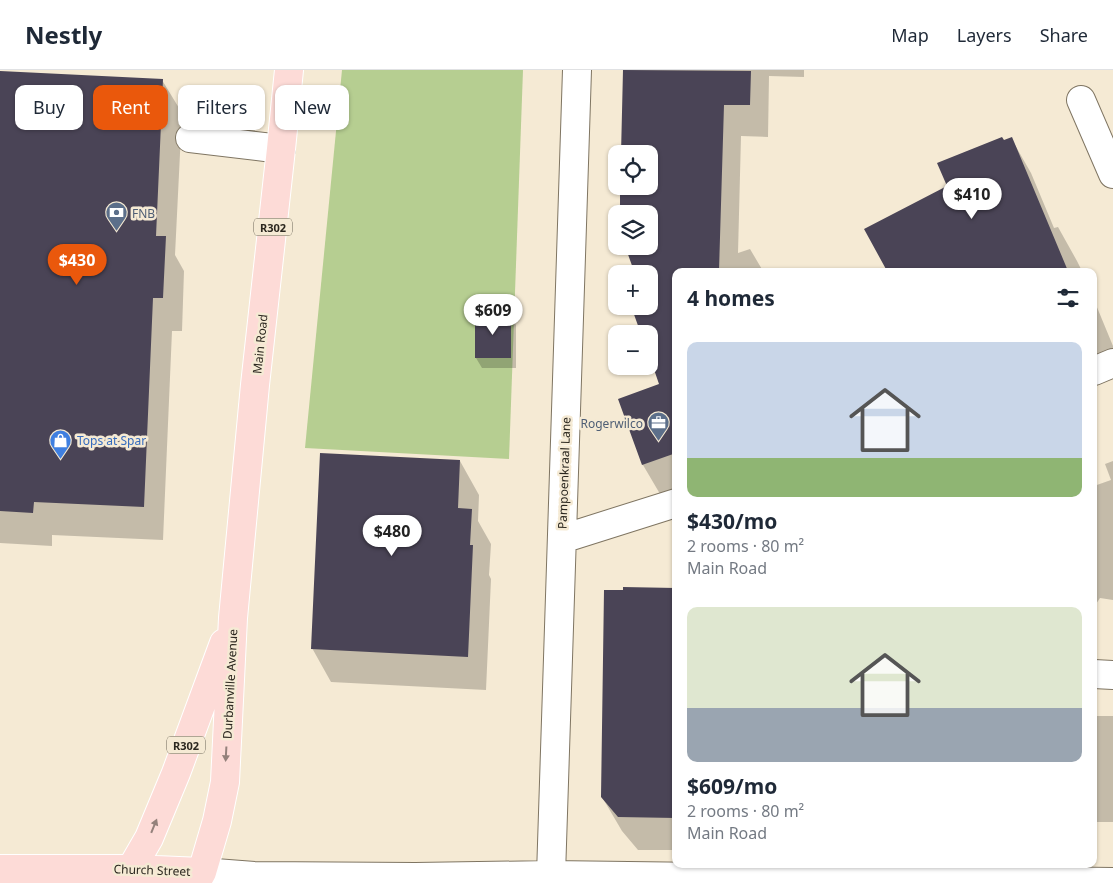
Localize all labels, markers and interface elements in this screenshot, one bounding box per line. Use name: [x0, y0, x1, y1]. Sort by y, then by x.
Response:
text: Nestly: [25, 18, 102, 51]
text: Map: [891, 23, 929, 47]
text: Layers: [957, 23, 1012, 47]
text: Share: [1040, 23, 1088, 47]
chip: Buy: [15, 85, 83, 130]
chip: Rent: [93, 85, 168, 130]
chip: Filters: [178, 85, 265, 130]
chip: New: [275, 85, 349, 130]
map controls: [608, 145, 658, 375]
button: locate: [608, 145, 658, 195]
pin: $410: [942, 178, 1002, 220]
text: $410: [954, 183, 990, 205]
bank icon: FNB: [104, 201, 128, 232]
place label: FNB: [132, 205, 155, 222]
button: layers: [608, 205, 658, 255]
road number: R302: [254, 218, 292, 236]
pin: $430: [47, 244, 107, 286]
text: $430: [59, 249, 95, 271]
button: +: [608, 265, 658, 315]
text: 4 homes: [687, 284, 775, 312]
icon: filters: [1054, 284, 1082, 312]
pin: $609: [463, 294, 523, 336]
text: $609: [475, 299, 511, 321]
street label: Main Road: [248, 313, 272, 375]
button: −: [608, 325, 658, 375]
icon: home: [840, 375, 930, 465]
office icon: Rogerwilco: [647, 411, 671, 442]
place label: Rogerwilco: [581, 415, 643, 432]
street label: Pampoenkraal Lane: [554, 416, 574, 529]
shop icon: Tops at Spar: [49, 428, 73, 459]
place label: Tops at Spar: [77, 432, 146, 449]
text: $430/mo: [687, 507, 777, 535]
pin: $480: [362, 514, 422, 557]
text: $480: [374, 520, 410, 542]
text: 2 rooms · 80 m²: [687, 535, 804, 557]
text: Main Road: [687, 557, 767, 579]
street label: Durbanville Avenue: [219, 628, 241, 739]
icon: home: [840, 640, 930, 730]
road number: R302: [167, 736, 205, 754]
one-way arrow: [222, 747, 230, 763]
text: $609/mo: [687, 772, 777, 800]
text: 2 rooms · 80 m²: [687, 800, 804, 822]
one-way arrow: [151, 819, 159, 833]
text: Main Road: [687, 822, 767, 844]
street label: Church Street: [113, 860, 191, 880]

